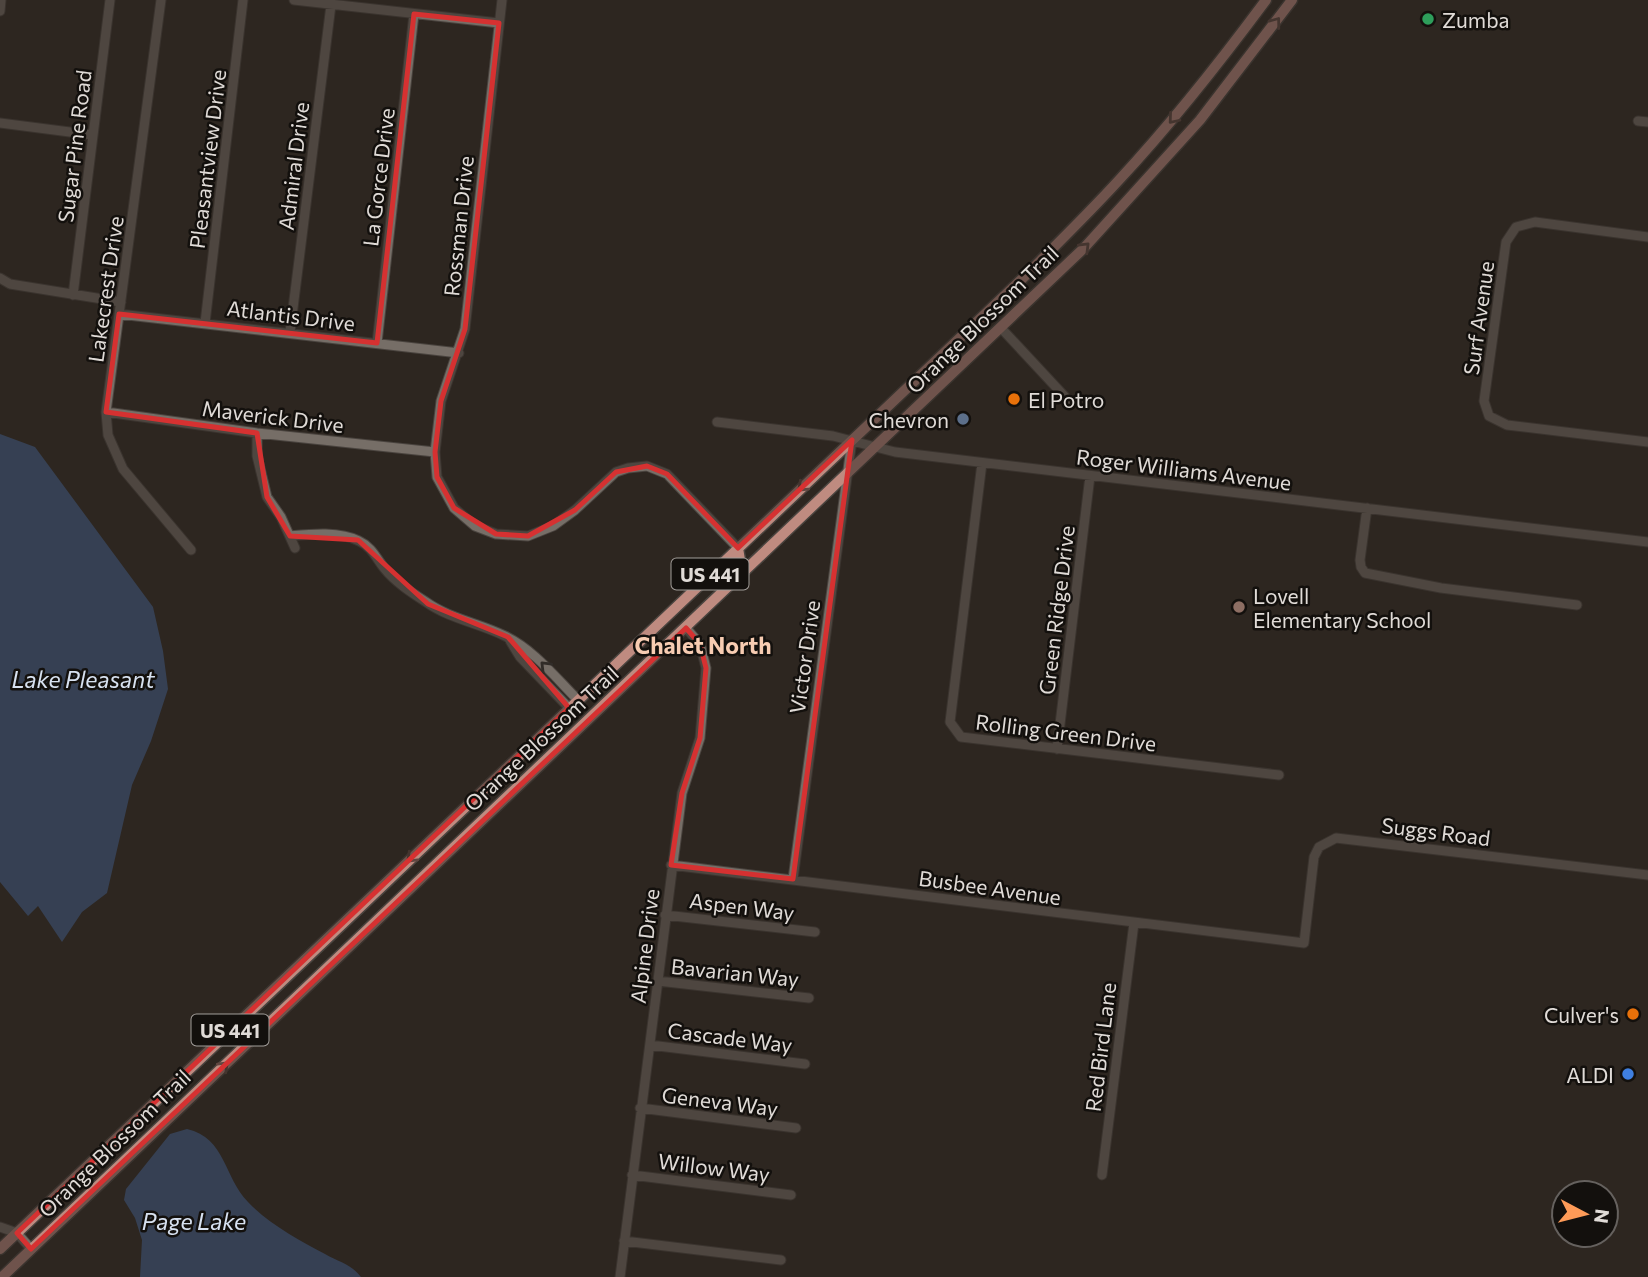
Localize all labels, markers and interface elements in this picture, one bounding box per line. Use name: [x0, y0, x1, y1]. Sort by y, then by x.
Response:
place label: Zumba: [1442, 7, 1510, 32]
marker: Zumba: [1420, 11, 1436, 27]
one-way arrow: [1268, 17, 1280, 29]
street label: Sugar Pine Road: [52, 68, 96, 224]
street label: Pleasantview Drive: [184, 68, 230, 250]
street label: Admiral Drive: [273, 100, 313, 232]
street label: La Gorce Drive: [357, 106, 399, 248]
one-way arrow: [1169, 110, 1181, 123]
street label: Rossman Drive: [438, 155, 478, 297]
street label: Lakecrest Drive: [82, 214, 128, 364]
street label: Orange Blossom Trail: [901, 240, 1063, 398]
one-way arrow: [1077, 243, 1089, 255]
street label: Surf Avenue: [1458, 259, 1498, 377]
street label: Atlantis Drive: [225, 295, 357, 335]
place label: El Potro: [1028, 387, 1104, 412]
marker: El Potro: [1006, 391, 1022, 407]
street label: Maverick Drive: [201, 395, 345, 437]
place label: Chevron: [868, 407, 949, 432]
marker: Chevron: [955, 411, 971, 427]
street label: Roger Williams Avenue: [1075, 443, 1293, 495]
one-way arrow: [797, 479, 810, 492]
street label: Green Ridge Drive: [1033, 524, 1079, 696]
road number: US 441: [672, 558, 748, 590]
place label: Lovell Elementary School: [1253, 583, 1431, 632]
street label: Victor Drive: [784, 599, 824, 715]
marker: Lovell Elementary School: [1231, 599, 1247, 615]
district label: Chalet North: [634, 631, 772, 659]
street label: Orange Blossom Trail: [459, 660, 623, 816]
one-way arrow: [540, 662, 553, 675]
water label: Lake Pleasant: [11, 665, 155, 693]
street label: Rolling Green Drive: [974, 709, 1158, 755]
street label: Suggs Road: [1380, 812, 1492, 850]
one-way arrow: [406, 850, 419, 863]
street label: Busbee Avenue: [917, 865, 1063, 909]
street label: Alpine Drive: [625, 887, 663, 1005]
street label: Aspen Way: [688, 887, 796, 925]
street label: Bavarian Way: [670, 953, 800, 991]
street label: Red Bird Lane: [1080, 981, 1120, 1113]
place label: Culver's: [1544, 1002, 1619, 1027]
marker: Culver's: [1625, 1006, 1641, 1022]
road number: US 441: [191, 1014, 268, 1046]
street label: Cascade Way: [666, 1017, 794, 1057]
one-way arrow: [216, 1062, 229, 1074]
place label: ALDI: [1566, 1062, 1614, 1087]
street label: Orange Blossom Trail: [33, 1064, 195, 1222]
marker: ALDI: [1620, 1066, 1636, 1082]
street label: Geneva Way: [661, 1081, 780, 1121]
street label: Willow Way: [657, 1148, 771, 1186]
north arrow: [1550, 1179, 1620, 1249]
water label: Page Lake: [142, 1207, 246, 1235]
text: N: [1590, 1208, 1615, 1225]

